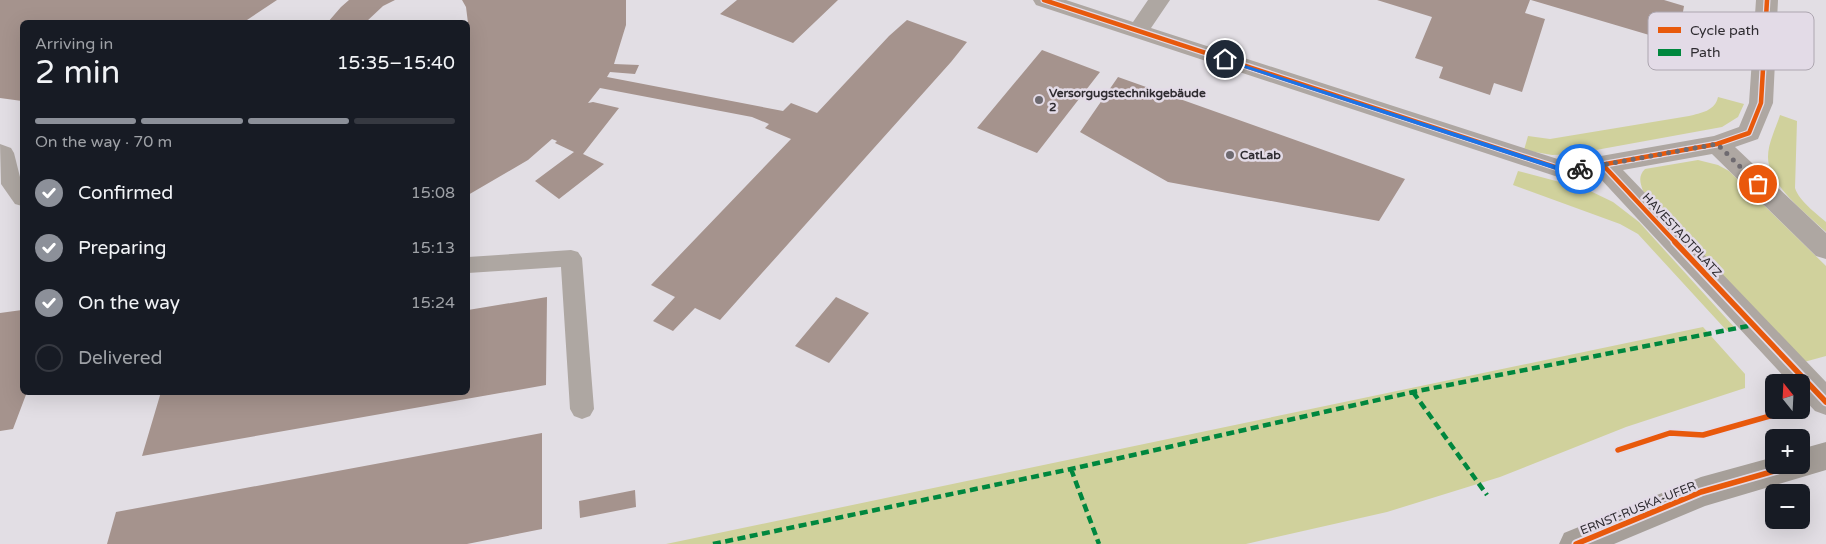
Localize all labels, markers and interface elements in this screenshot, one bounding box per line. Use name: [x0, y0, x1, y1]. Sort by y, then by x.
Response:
legend: [1648, 12, 1814, 70]
text: Cycle path: [1690, 22, 1759, 39]
text: Arriving in: [35, 34, 113, 54]
pin: [1204, 38, 1246, 80]
text: Path: [1690, 44, 1721, 61]
icon: home: [1211, 45, 1239, 73]
text: 15:35–15:40: [337, 52, 455, 74]
text: 2 min: [35, 54, 120, 92]
place label: Versorgugstechnikgebäude 2: [1049, 86, 1206, 114]
marker: Versorgugstechnikgebäude 2: [1033, 94, 1045, 106]
text: On the way · 70 m: [35, 132, 172, 152]
courier: [1555, 144, 1605, 194]
place label: CatLab: [1240, 148, 1281, 162]
marker: CatLab: [1224, 149, 1236, 161]
icon: bike: [1566, 155, 1594, 183]
pin: [1737, 163, 1779, 205]
icon: bag: [1744, 170, 1772, 198]
icon: check: [35, 179, 63, 207]
text: Confirmed: [78, 182, 173, 204]
text: 15:08: [411, 183, 455, 203]
street label: HAVESTADTPLATZ: [1639, 190, 1725, 280]
icon: check: [35, 234, 63, 262]
text: Preparing: [78, 237, 167, 259]
text: 15:13: [411, 238, 455, 258]
icon: check: [35, 289, 63, 317]
text: On the way: [78, 292, 180, 314]
text: 15:24: [411, 293, 455, 313]
text: Delivered: [78, 347, 163, 369]
north arrow: [1765, 374, 1810, 419]
map controls: [1765, 374, 1810, 529]
button: +: [1765, 429, 1810, 474]
street label: ERNST-RUSKA-UFER: [1578, 478, 1698, 538]
button: −: [1765, 484, 1810, 529]

